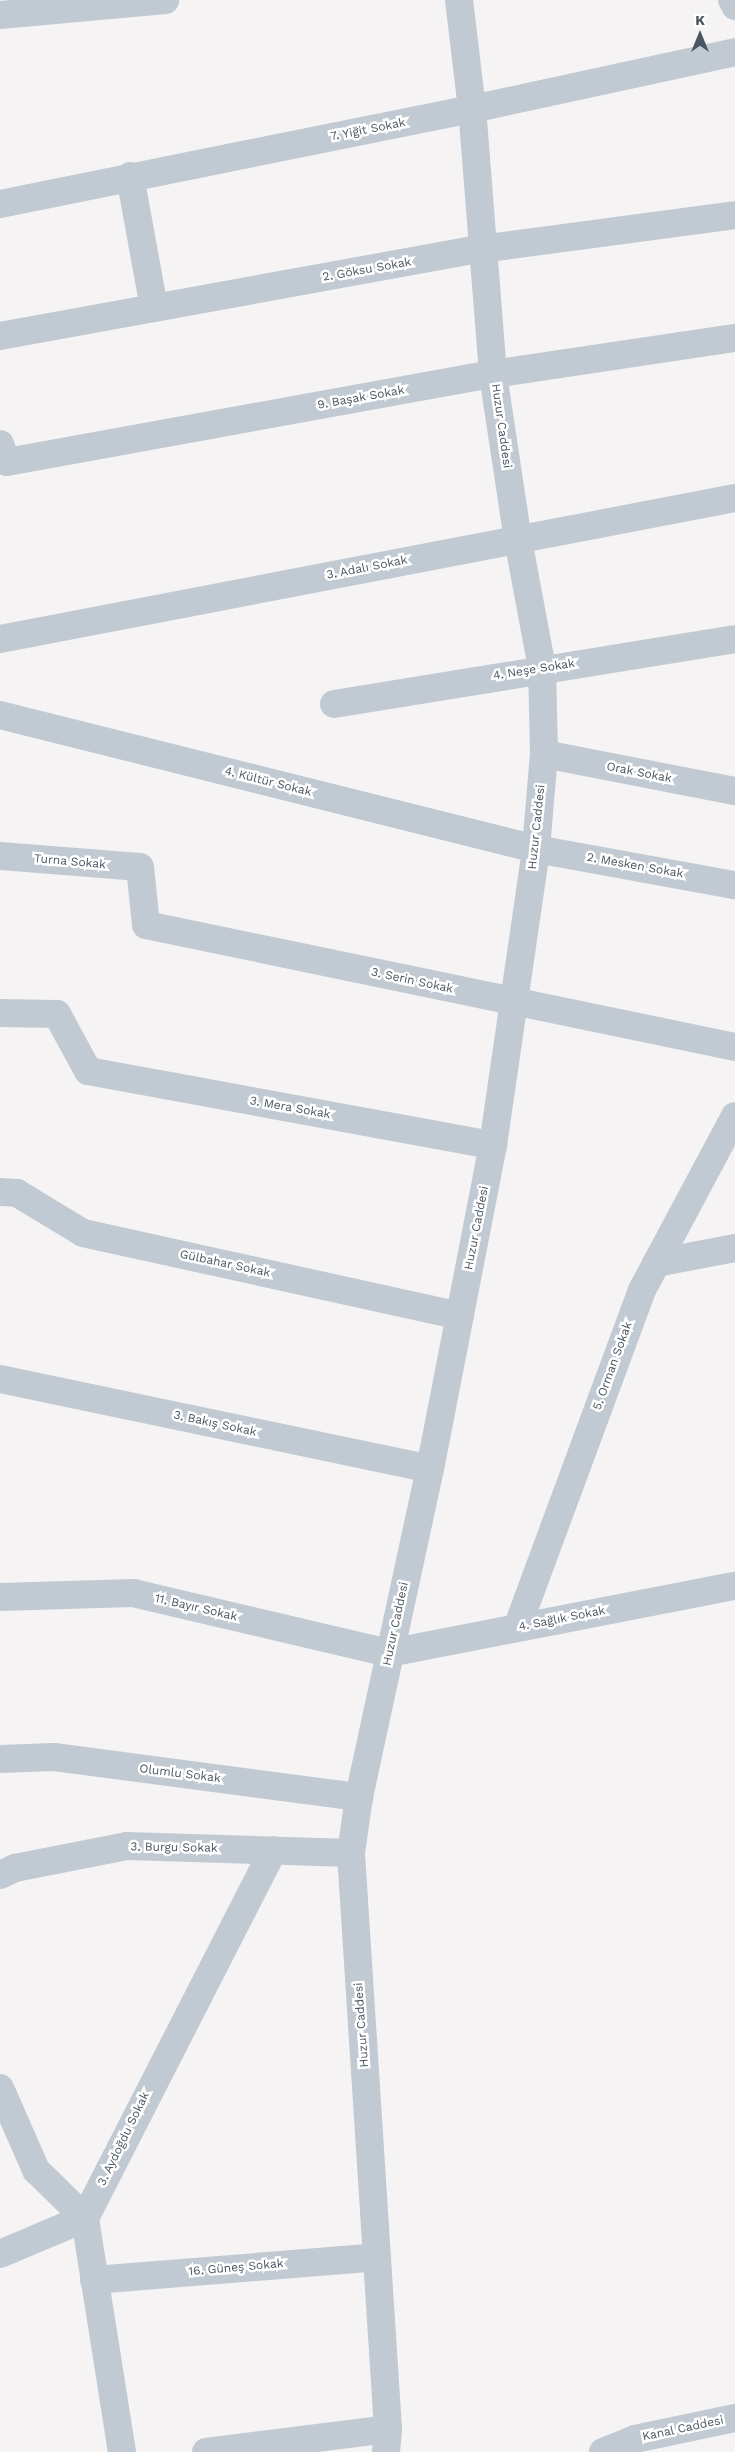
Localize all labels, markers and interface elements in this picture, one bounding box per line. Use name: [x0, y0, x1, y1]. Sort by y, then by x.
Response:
north arrow: [675, 10, 725, 60]
text: K: [695, 12, 705, 28]
street label: 7. Yiğit Sokak: [329, 116, 407, 144]
street label: 2. Göksu Sokak: [322, 255, 412, 285]
street label: 9. Başak Sokak: [316, 383, 406, 413]
street label: Huzur Caddesi: [488, 383, 514, 469]
street label: 3. Adalı Sokak: [325, 553, 409, 583]
street label: 4. Neşe Sokak: [492, 656, 576, 684]
street label: Orak Sokak: [605, 760, 673, 786]
street label: 4. Kültür Sokak: [223, 764, 313, 800]
street label: Huzur Caddesi: [525, 784, 549, 870]
street label: 2. Mesken Sokak: [586, 850, 684, 882]
street label: Turna Sokak: [33, 852, 107, 872]
street label: 3. Serin Sokak: [370, 965, 454, 997]
street label: 3. Mera Sokak: [248, 1094, 332, 1122]
street label: Huzur Caddesi: [462, 1185, 492, 1271]
street label: Gülbahar Sokak: [178, 1247, 272, 1281]
street label: 5. Orman Sokak: [590, 1320, 636, 1412]
street label: 3. Bakış Sokak: [172, 1408, 258, 1440]
street label: Huzur Caddesi: [380, 1581, 412, 1667]
street label: 11. Bayır Sokak: [153, 1591, 239, 1625]
street label: 4. Sağlık Sokak: [517, 1604, 607, 1634]
street label: Olumlu Sokak: [139, 1762, 221, 1786]
street label: 3. Burgu Sokak: [130, 1840, 218, 1856]
street label: Huzur Caddesi: [352, 1982, 372, 2068]
street label: 3. Aydoğdu Sokak: [95, 2090, 153, 2188]
street label: 16. Güneş Sokak: [188, 2257, 284, 2279]
street label: Kanal Caddesi: [641, 2413, 725, 2445]

